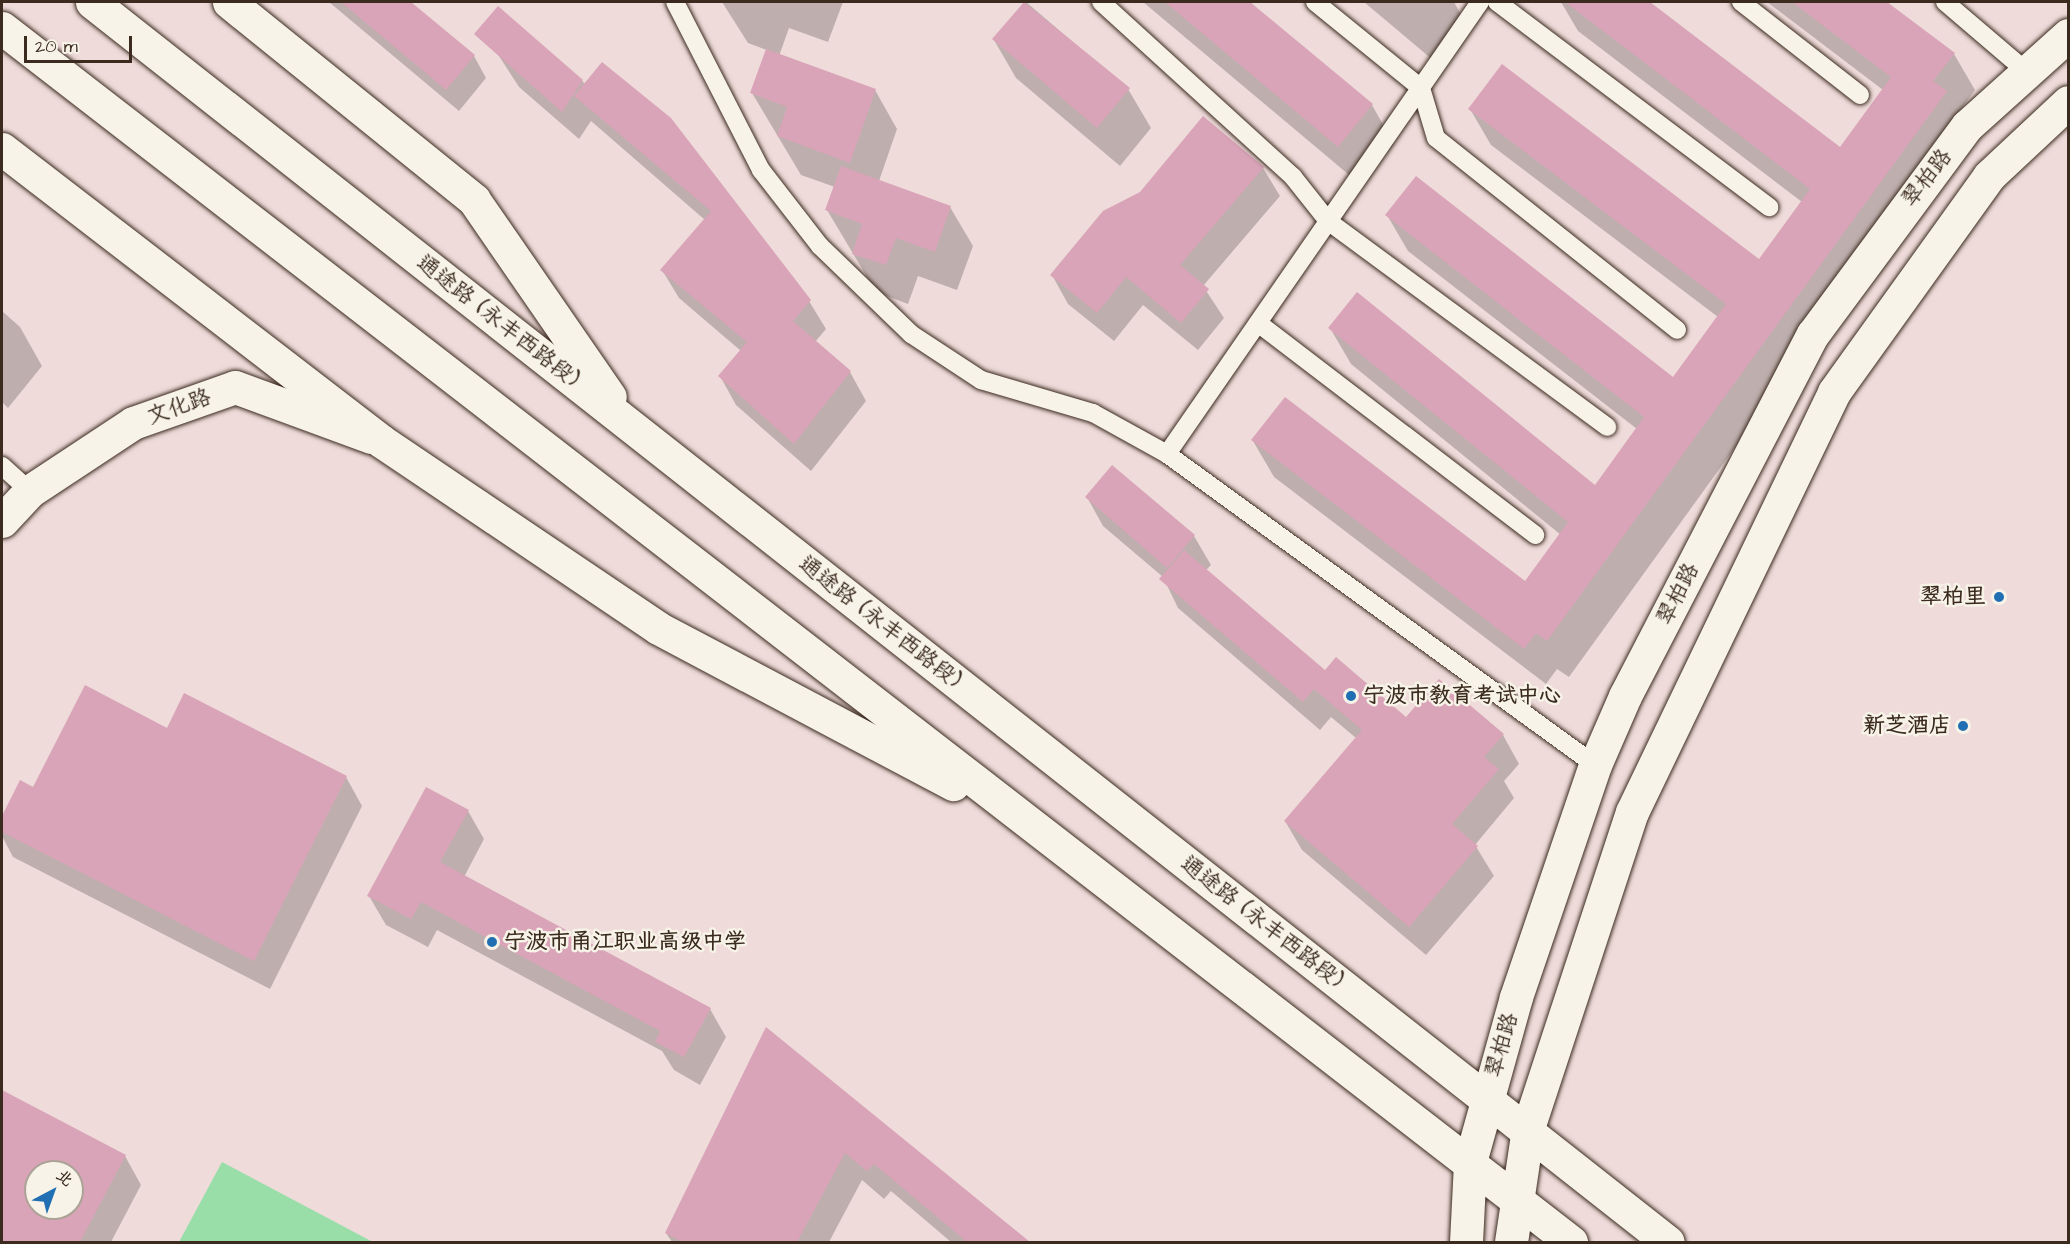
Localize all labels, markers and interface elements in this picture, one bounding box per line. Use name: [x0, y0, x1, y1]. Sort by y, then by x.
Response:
scale bar: [27, 24, 135, 62]
text: 20 m: [35, 34, 78, 59]
street label: 翠柏路: [1896, 144, 1958, 212]
street label: 通途路 (永丰西路段): [411, 249, 585, 393]
street label: 文化路: [144, 384, 214, 430]
street label: 通途路 (永丰西路段): [793, 550, 967, 694]
street label: 翠柏路: [1651, 559, 1705, 629]
place label: 翠柏里: [1920, 584, 1986, 610]
marker: 翠柏里: [1990, 588, 2008, 606]
place label: 宁波市教育考试中心: [1363, 683, 1561, 709]
marker: 宁波市教育考试中心: [1344, 689, 1358, 703]
place label: 新芝酒店: [1863, 713, 1951, 739]
marker: 新芝酒店: [1956, 719, 1970, 733]
street label: 通途路 (永丰西路段): [1175, 850, 1349, 994]
place label: 宁波市甬江职业高级中学: [504, 929, 746, 955]
marker: 宁波市甬江职业高级中学: [485, 935, 499, 949]
street label: 翠柏路: [1480, 1010, 1524, 1080]
north arrow: [24, 1160, 84, 1220]
text: 北: [51, 1164, 78, 1191]

